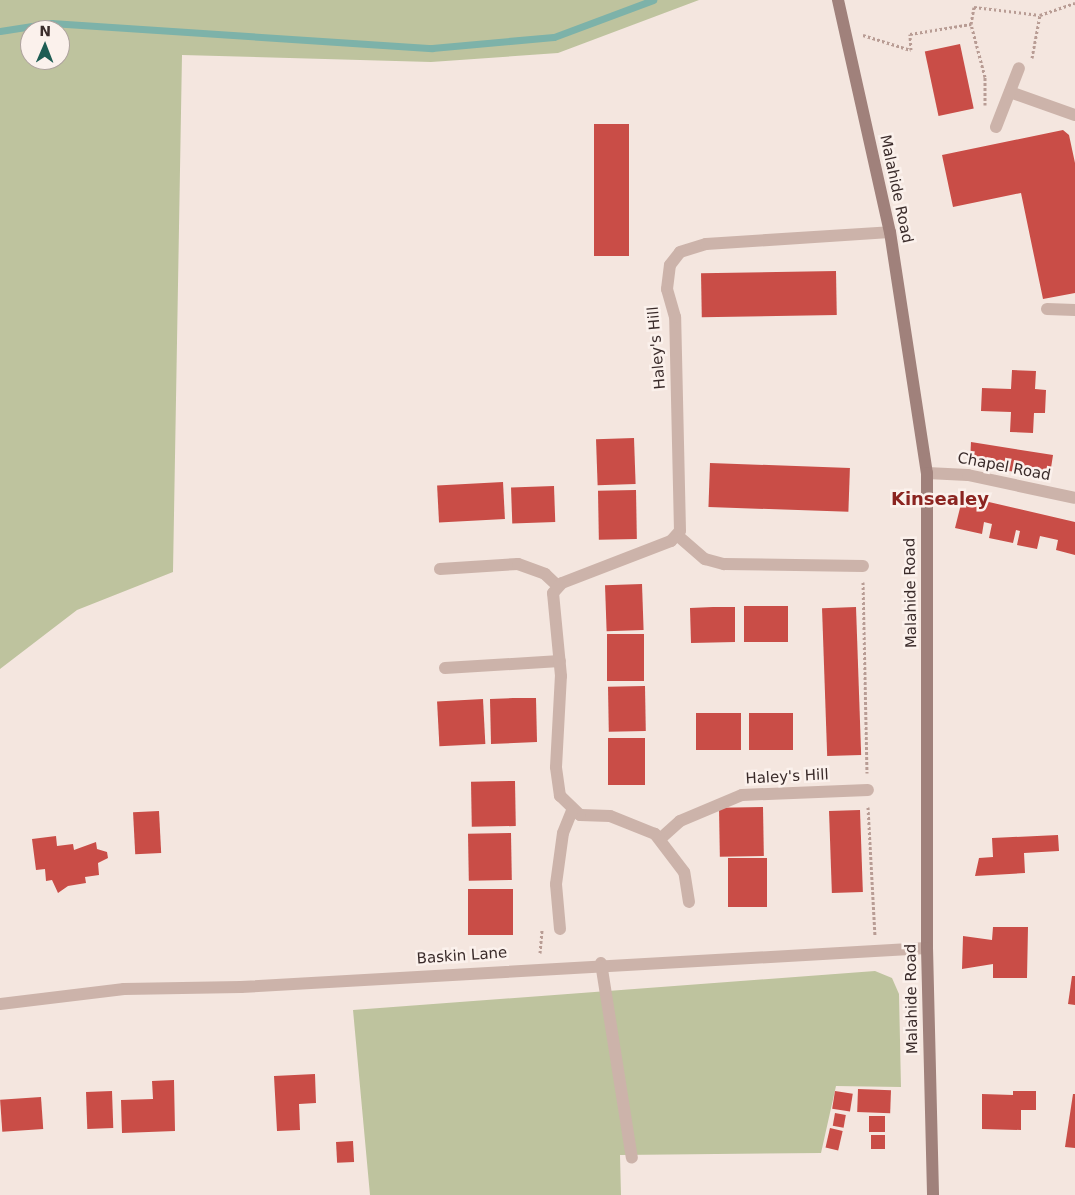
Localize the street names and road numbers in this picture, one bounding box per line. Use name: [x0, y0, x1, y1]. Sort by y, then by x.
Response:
street label: Malahide Road: [876, 133, 916, 245]
street label: Haley's Hill: [644, 306, 670, 390]
street label: Chapel Road: [956, 449, 1052, 485]
street label: Malahide Road: [901, 538, 921, 648]
street label: Haley's Hill: [745, 766, 829, 788]
street label: Baskin Lane: [416, 944, 508, 968]
street label: Malahide Road: [902, 944, 922, 1054]

